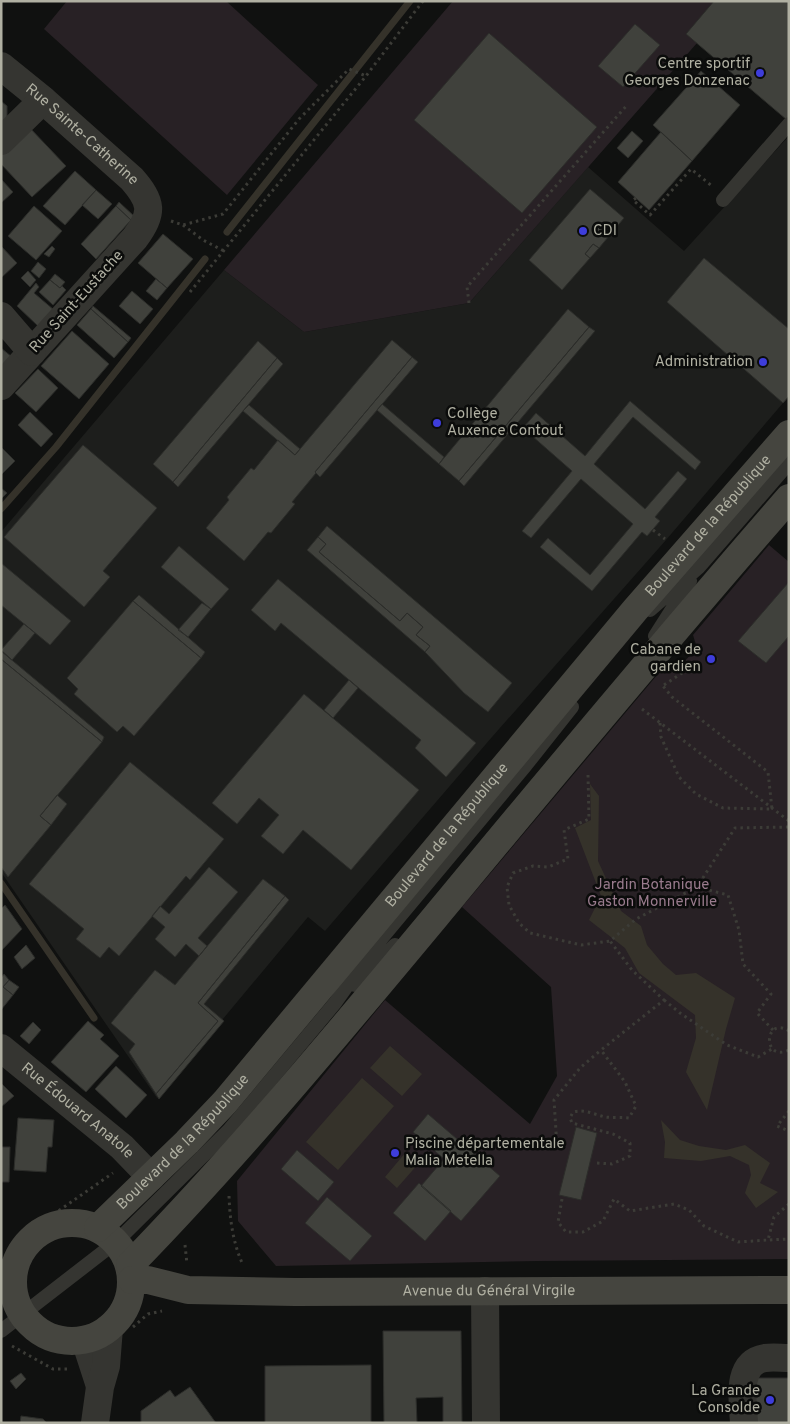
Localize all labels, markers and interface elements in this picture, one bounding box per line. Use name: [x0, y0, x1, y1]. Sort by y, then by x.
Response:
place label: Centre sportif Georges Donzenac: [624, 55, 750, 91]
marker: Centre sportif Georges Donzenac: [754, 67, 766, 79]
street label: Rue Sainte-Catherine: [21, 80, 143, 189]
place label: CDI: [593, 222, 617, 241]
marker: CDI: [577, 225, 589, 237]
street label: Rue Saint-Eustache: [26, 247, 128, 357]
place label: Administration: [655, 353, 753, 372]
marker: Administration: [757, 356, 769, 368]
place label: Collège Auxence Contout: [447, 405, 563, 441]
marker: Collège Auxence Contout: [431, 417, 443, 429]
street label: Boulevard de la République: [641, 451, 776, 601]
place label: Cabane de gardien: [630, 641, 701, 677]
marker: Cabane de gardien: [705, 653, 717, 665]
street label: Boulevard de la République: [381, 759, 513, 912]
park label: Jardin Botanique Gaston Monnerville: [587, 876, 717, 912]
street label: Rue Édouard Anatole: [17, 1059, 138, 1163]
street label: Boulevard de la République: [113, 1070, 254, 1214]
place label: Piscine départementale Malia Metella: [405, 1135, 565, 1171]
marker: Piscine départementale Malia Metella: [389, 1147, 401, 1159]
street label: Avenue du Général Virgile: [402, 1281, 575, 1301]
place label: La Grande Consolde: [691, 1382, 760, 1418]
marker: La Grande Consolde: [764, 1394, 776, 1406]

